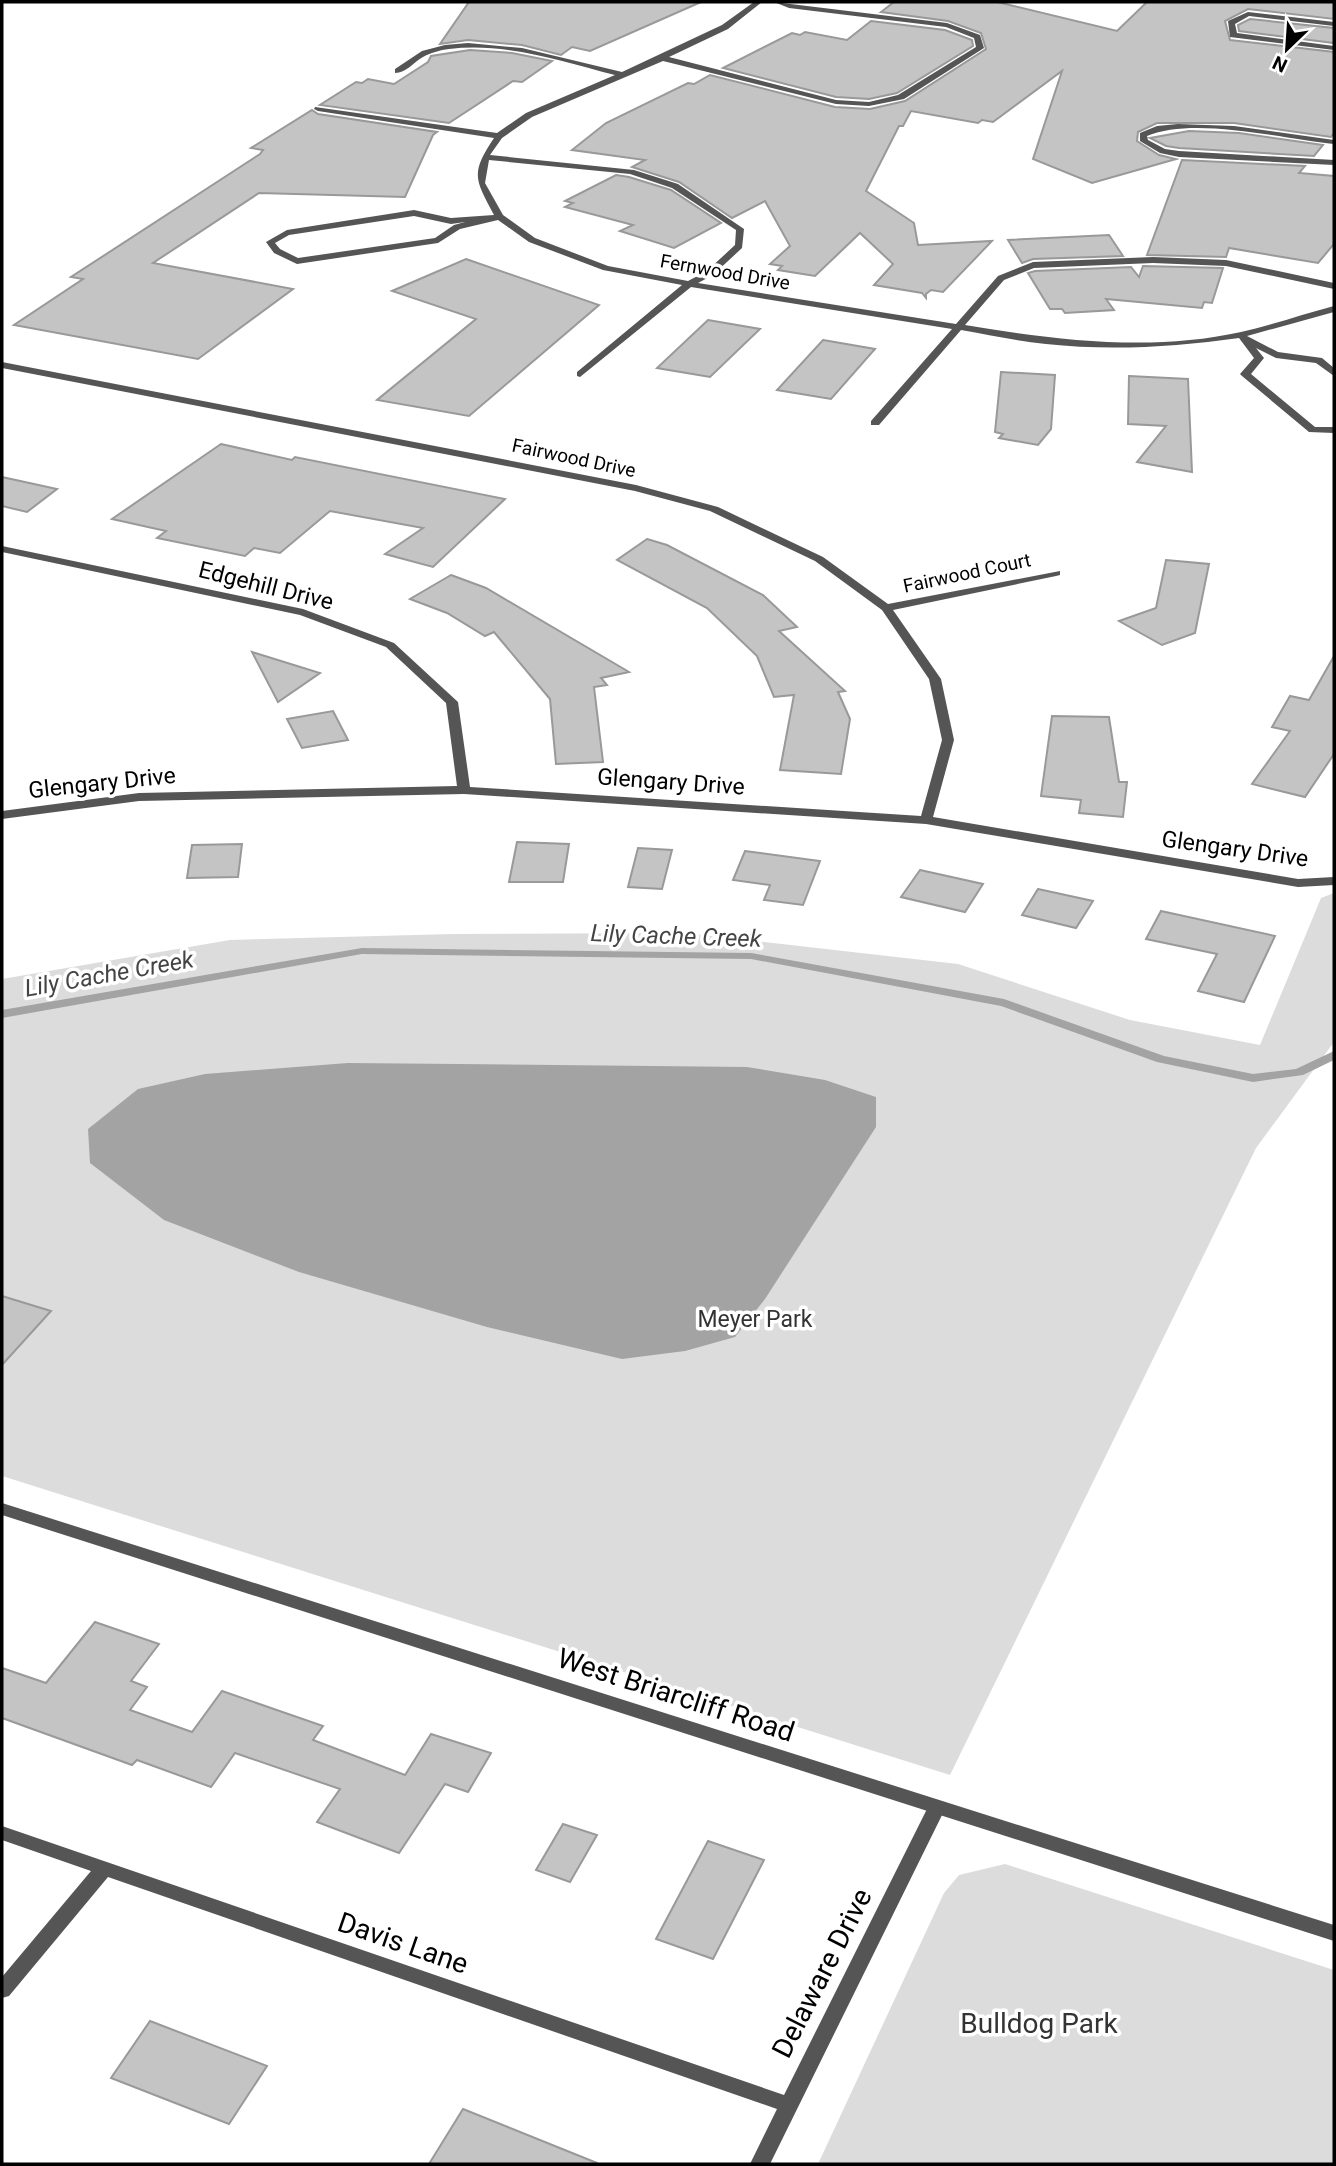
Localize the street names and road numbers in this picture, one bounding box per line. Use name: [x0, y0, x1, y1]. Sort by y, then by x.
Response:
street label: Fernwood Drive: [658, 249, 792, 295]
street label: Fairwood Drive: [510, 434, 638, 482]
street label: Fairwood Court: [901, 548, 1033, 598]
street label: Edgehill Drive: [196, 556, 336, 616]
street label: Glengary Drive: [27, 762, 177, 804]
street label: Glengary Drive: [596, 763, 746, 801]
street label: Glengary Drive: [1160, 825, 1310, 873]
street label: West Briarcliff Road: [553, 1641, 799, 1749]
street label: Delaware Drive: [765, 1883, 879, 2063]
street label: Davis Lane: [333, 1905, 473, 1981]

